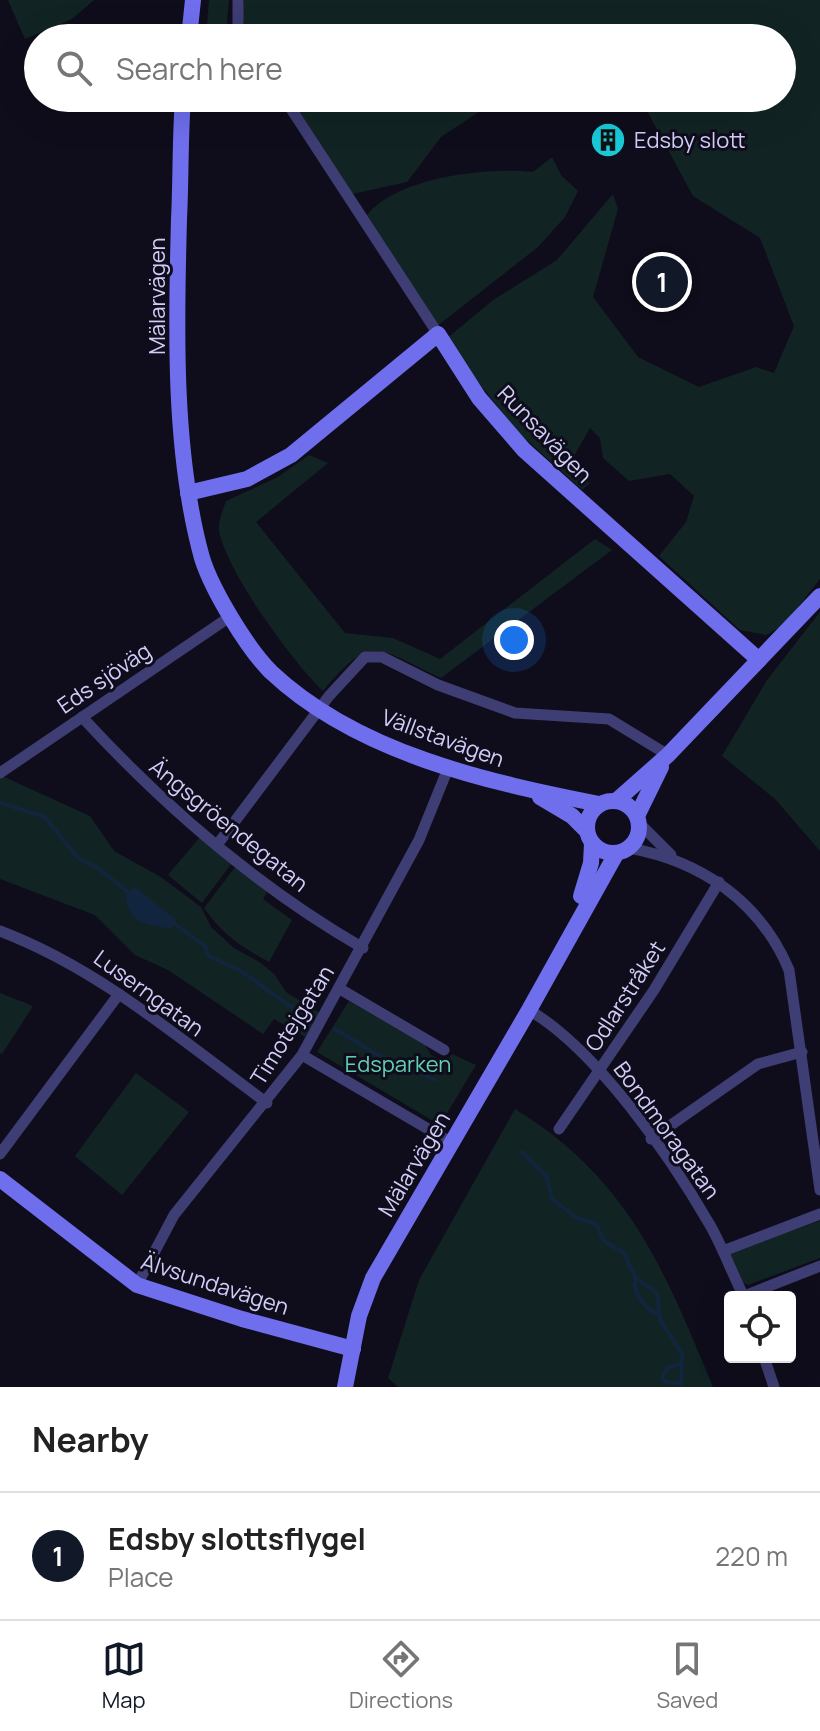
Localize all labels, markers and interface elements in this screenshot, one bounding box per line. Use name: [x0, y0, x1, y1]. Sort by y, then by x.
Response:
search box: [24, 24, 796, 112]
icon: search: [52, 46, 96, 90]
text: Search here: [116, 48, 283, 89]
building icon: Edsby slott: [589, 121, 627, 159]
place label: Edsby slott: [634, 125, 746, 155]
street label: Mälarvägen: [142, 237, 172, 355]
pin: 1: [636, 252, 688, 312]
street label: Runsavägen: [491, 379, 599, 489]
your location: [494, 620, 534, 660]
street label: Eds sjöväg: [51, 636, 157, 720]
street label: Vällstavägen: [378, 702, 508, 774]
street label: Ängsgröendegatan: [143, 752, 315, 898]
street label: Odlarstråket: [578, 935, 672, 1057]
street label: Luserngatan: [88, 943, 210, 1043]
street label: Timotejgatan: [243, 959, 341, 1091]
park label: Edsparken: [345, 1049, 451, 1079]
street label: Bondmoragatan: [607, 1055, 727, 1205]
street label: Mälarvägen: [371, 1106, 457, 1222]
street label: Älvsundavägen: [137, 1246, 293, 1322]
map controls: [724, 1291, 796, 1363]
button: locate: [724, 1291, 796, 1363]
text: Nearby: [32, 1416, 148, 1462]
text: Edsby slottsflygel: [108, 1518, 366, 1559]
text: 1: [52, 1538, 64, 1574]
text: 220 m: [715, 1538, 788, 1574]
text: Place: [108, 1559, 173, 1595]
tab: Map: [102, 1637, 146, 1715]
tab: Directions: [349, 1637, 453, 1715]
tab: Saved: [656, 1637, 718, 1715]

